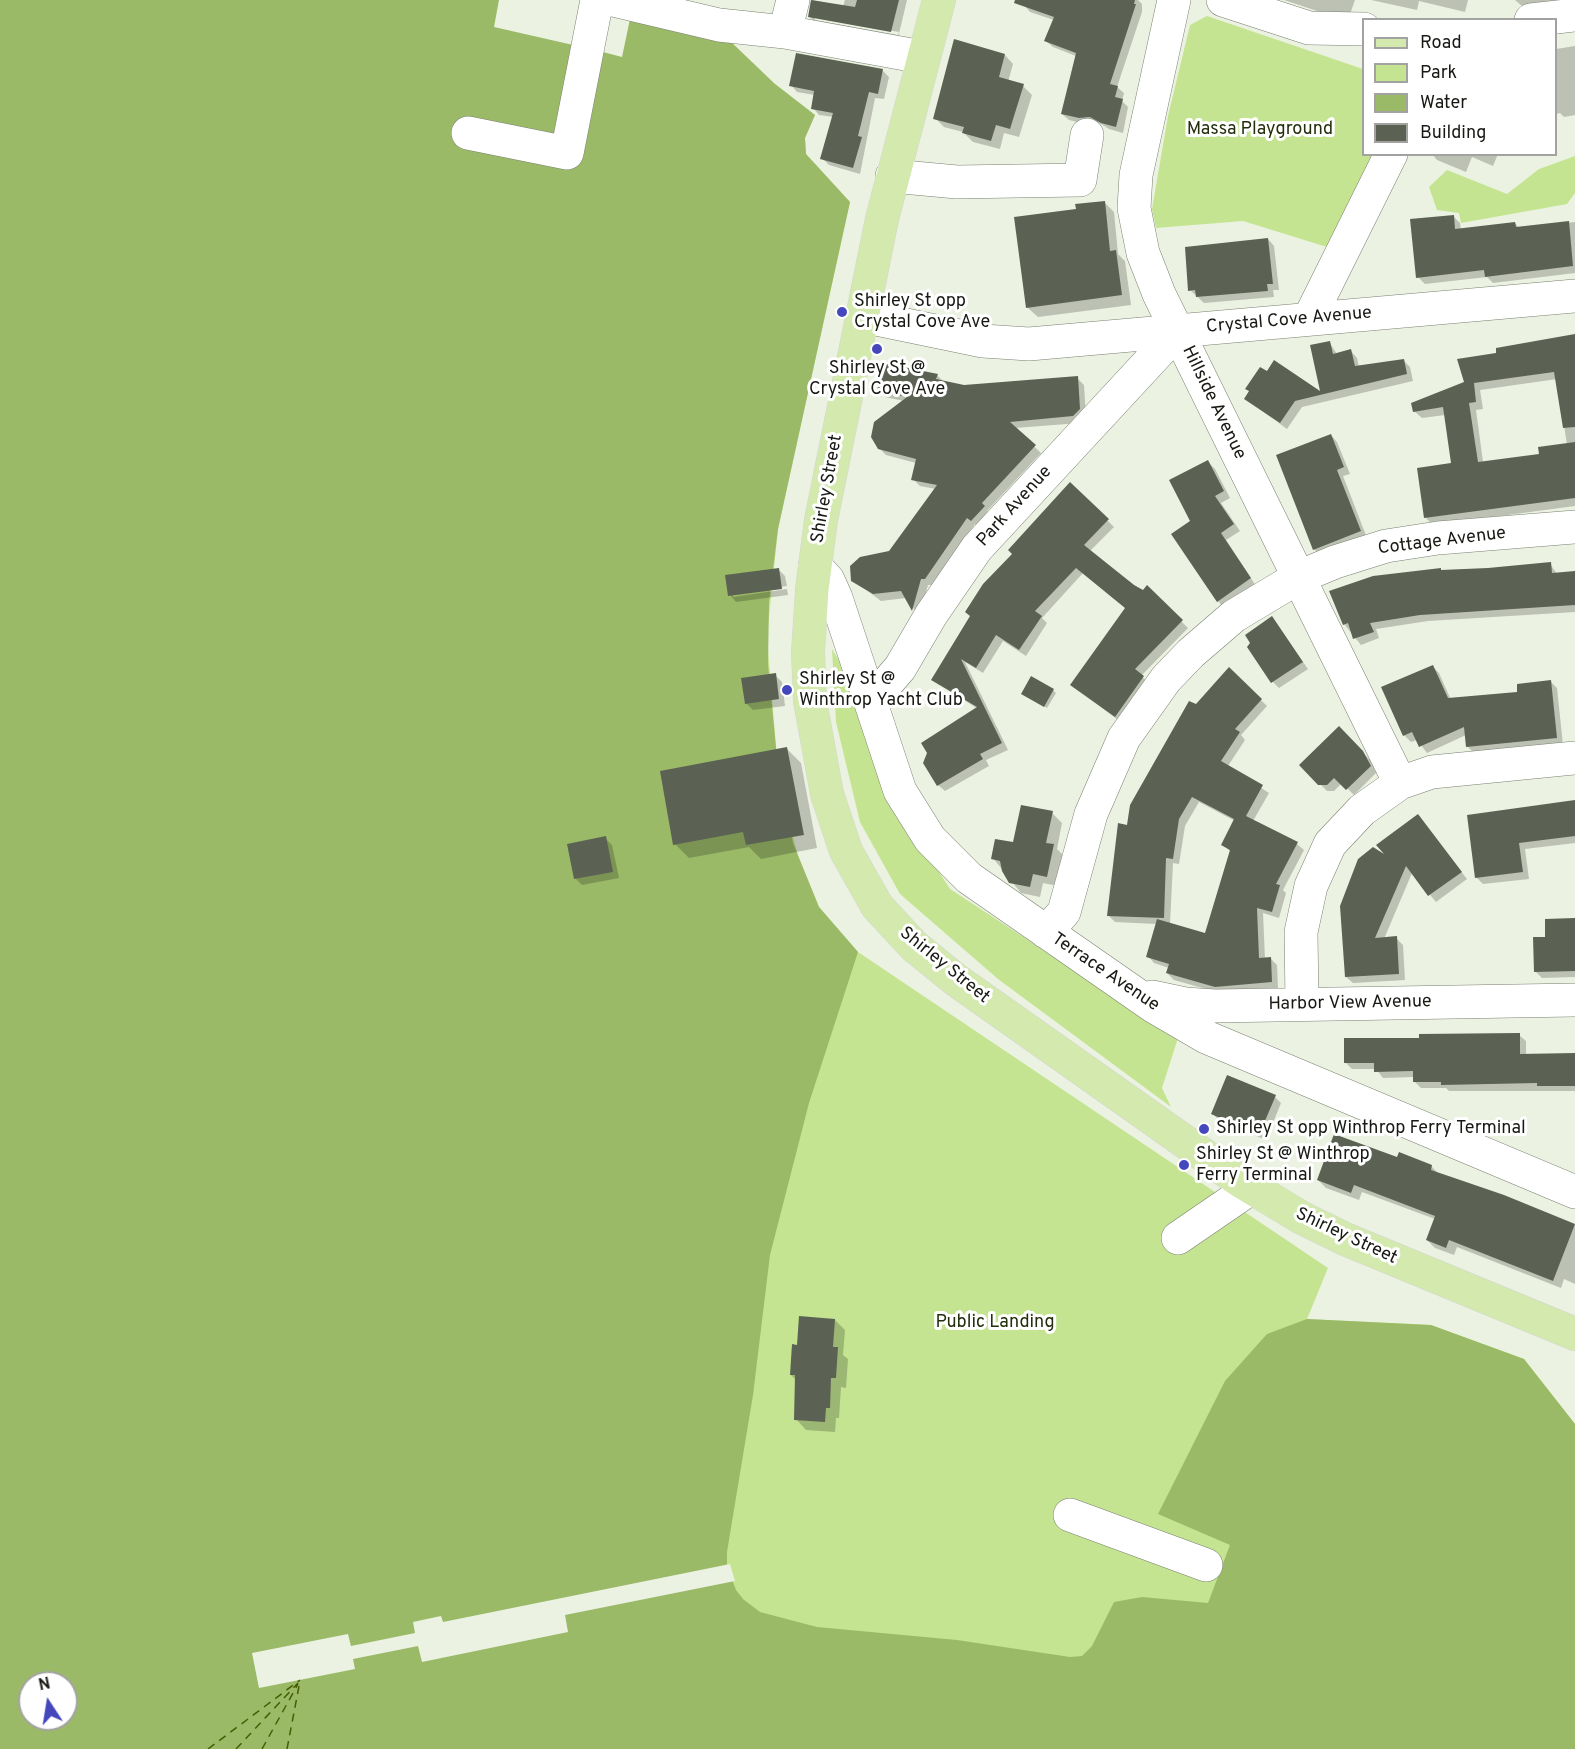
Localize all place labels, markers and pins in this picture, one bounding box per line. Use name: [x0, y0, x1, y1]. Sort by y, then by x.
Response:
place label: Shirley St opp Crystal Cove Ave: [854, 291, 990, 334]
marker: Shirley St opp Crystal Cove Ave: [835, 305, 849, 319]
marker: Shirley St @ Crystal Cove Ave: [870, 342, 884, 356]
place label: Shirley St @ Crystal Cove Ave: [809, 358, 945, 400]
place label: Shirley St @ Winthrop Yacht Club: [799, 669, 963, 712]
marker: Shirley St @ Winthrop Yacht Club: [780, 683, 794, 697]
place label: Shirley St opp Winthrop Ferry Terminal: [1216, 1118, 1526, 1140]
marker: Shirley St opp Winthrop Ferry Terminal: [1197, 1122, 1211, 1136]
place label: Shirley St @ Winthrop Ferry Terminal: [1196, 1144, 1370, 1186]
marker: Shirley St @ Winthrop Ferry Terminal: [1177, 1158, 1191, 1172]

